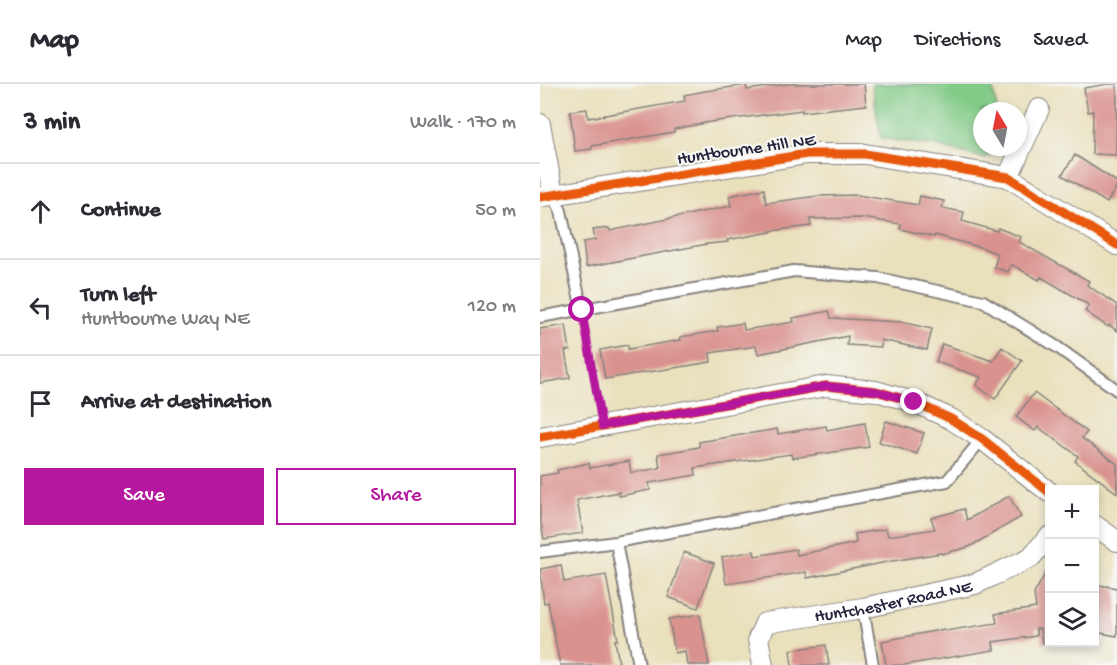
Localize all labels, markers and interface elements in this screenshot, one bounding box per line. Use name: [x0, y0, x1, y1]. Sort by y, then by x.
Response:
text: Map: [30, 25, 79, 58]
text: Map: [845, 29, 882, 54]
text: Directions: [915, 29, 1000, 54]
text: Saved: [1033, 29, 1087, 54]
north arrow: [973, 102, 1027, 156]
text: 3 min: [24, 108, 80, 139]
text: Walk · 170 m: [410, 112, 516, 135]
street label: Huntbourne Hill NE: [676, 130, 818, 171]
icon: ahead: [24, 195, 57, 228]
text: Continue: [81, 198, 161, 224]
text: 50 m: [475, 200, 516, 223]
text: Turn left: [81, 283, 155, 309]
icon: left: [24, 291, 57, 324]
text: 120 m: [468, 296, 516, 319]
route start: [568, 296, 594, 322]
text: Huntbourne Way NE: [81, 309, 250, 332]
icon: arrive: [24, 387, 57, 420]
route end: [900, 388, 926, 414]
text: Arrive at destination: [81, 390, 271, 416]
button: Save: [24, 468, 264, 525]
button: Share: [276, 468, 516, 525]
map controls: [1045, 485, 1099, 647]
button: +: [1045, 485, 1099, 539]
button: −: [1045, 539, 1099, 593]
street label: Huntchester Road NE: [813, 577, 975, 628]
button: layers: [1045, 593, 1099, 647]

